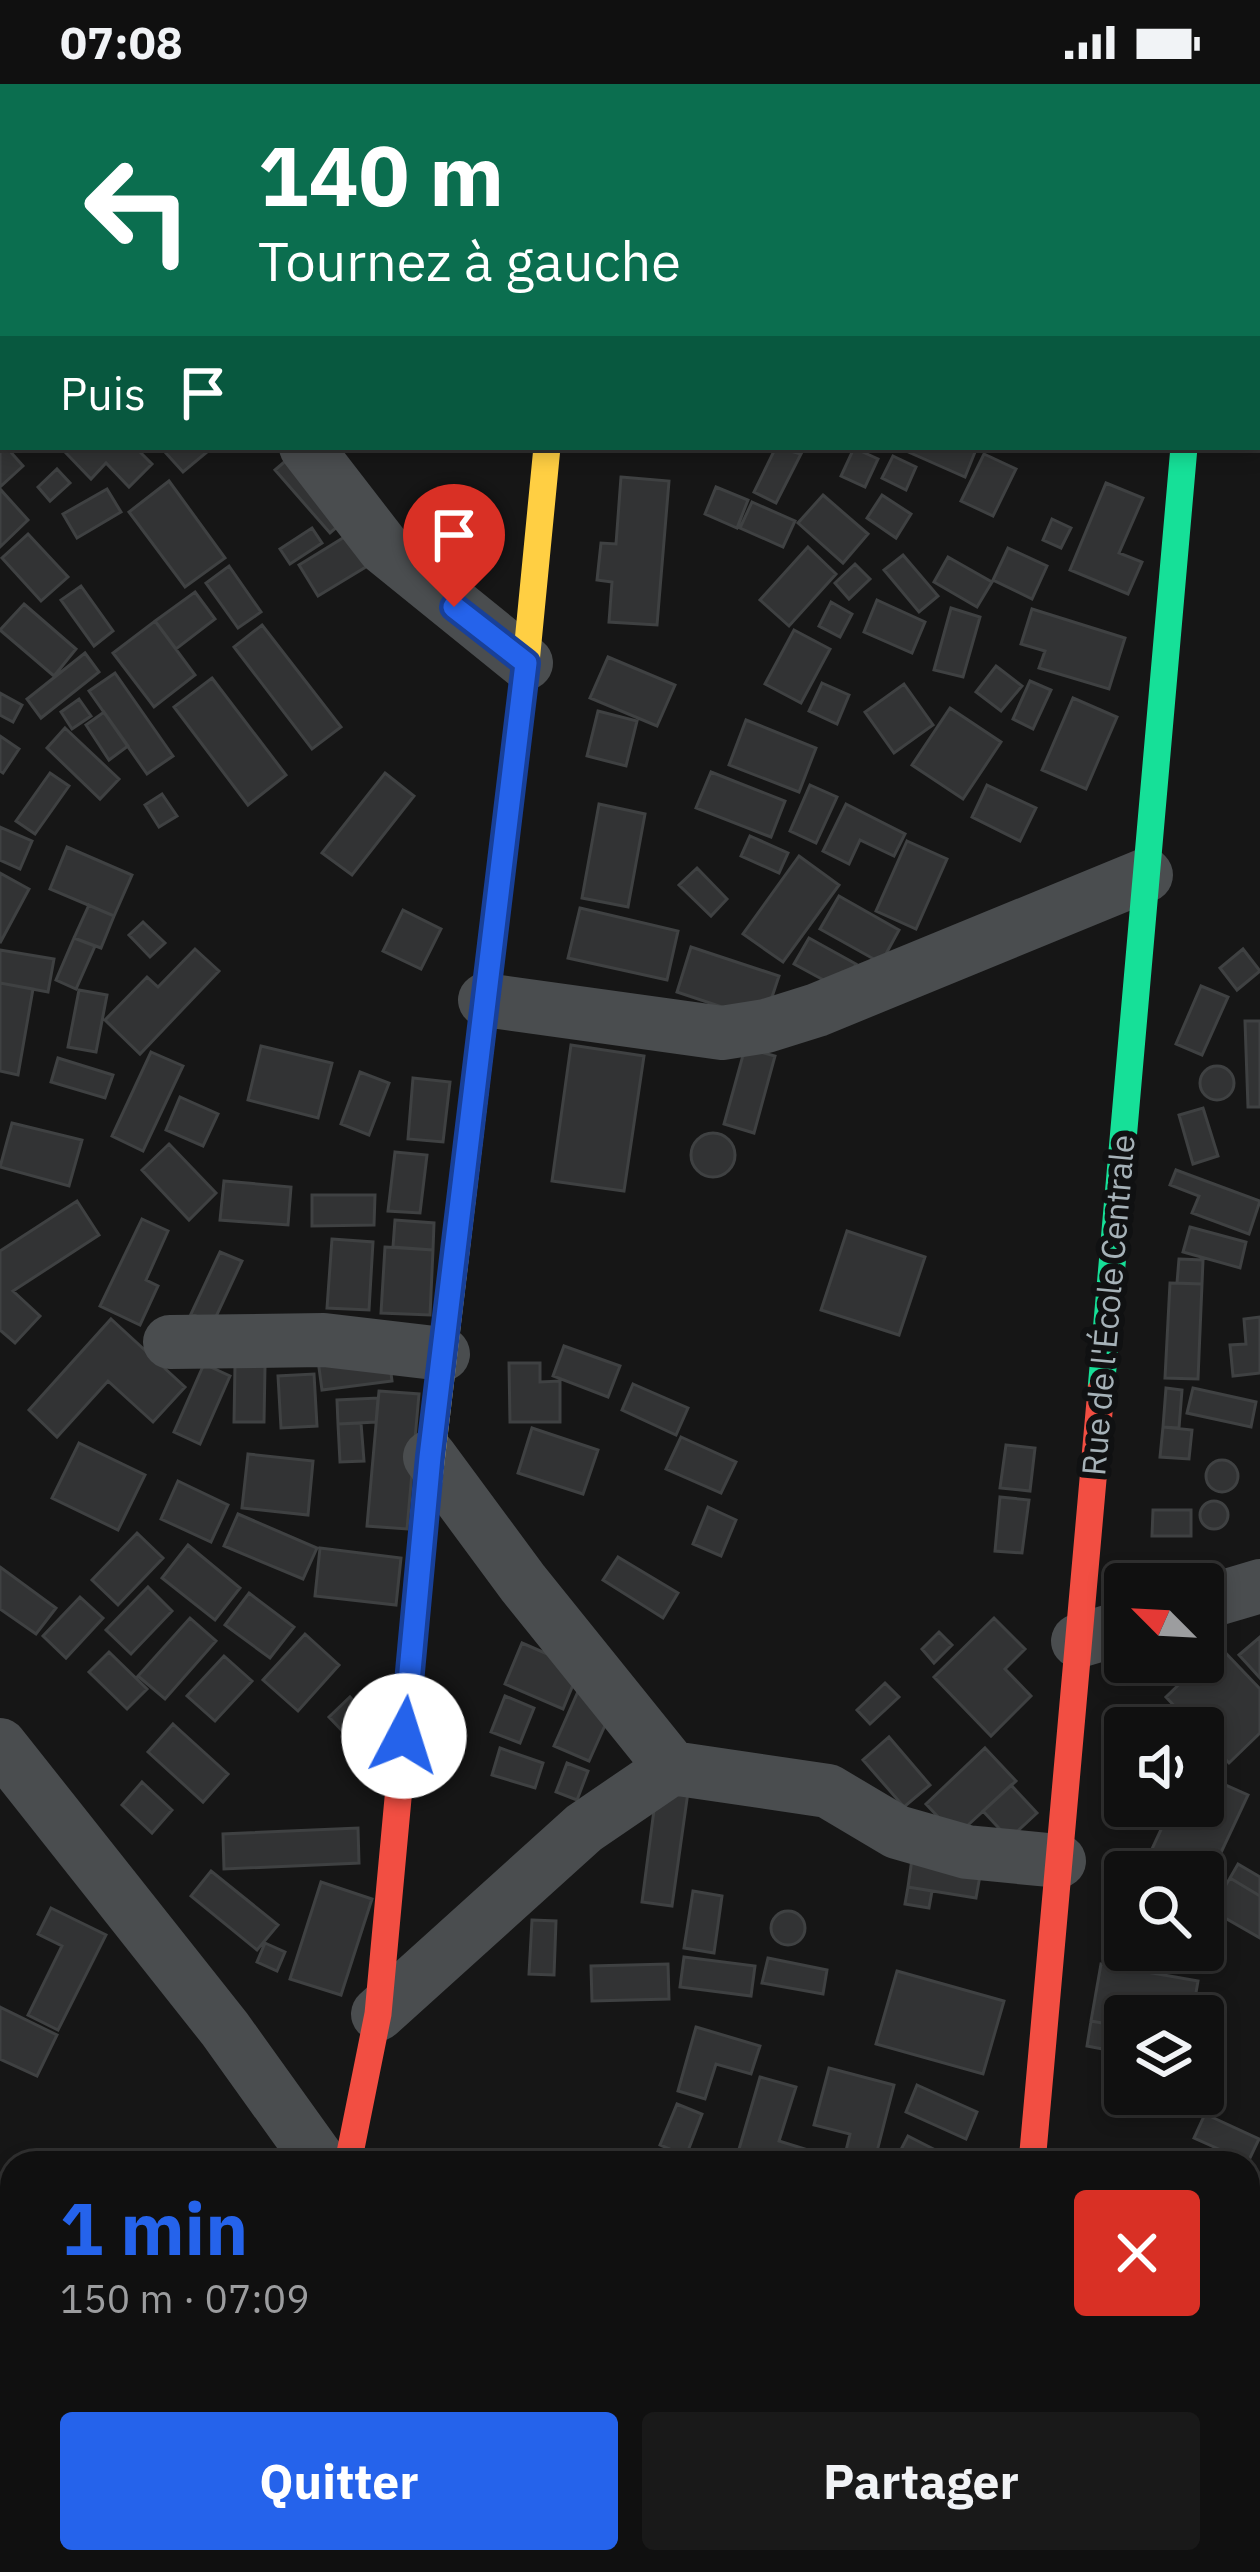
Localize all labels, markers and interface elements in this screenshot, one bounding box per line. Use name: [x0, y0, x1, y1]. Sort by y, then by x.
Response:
text: 07:08: [60, 13, 183, 71]
text: 140 m: [258, 120, 504, 229]
icon: left: [60, 132, 216, 288]
text: Tournez à gauche: [258, 226, 681, 296]
icon: arrive: [170, 360, 236, 426]
text: Puis: [60, 364, 146, 422]
pin: [403, 484, 505, 607]
icon: arrive: [421, 502, 487, 568]
street label: Rue de l'École Centrale: [1071, 1133, 1144, 1477]
north arrow: [1104, 1563, 1224, 1683]
map controls: [1104, 1563, 1224, 2115]
position arrow: [341, 1673, 467, 1799]
button: sound: [1104, 1707, 1224, 1827]
button: search: [1104, 1851, 1224, 1971]
button: layers: [1104, 1995, 1224, 2115]
text: 1 min: [60, 2181, 248, 2275]
button: close: [1074, 2190, 1200, 2316]
text: 150 m · 07:09: [60, 2273, 310, 2324]
button: Quitter: [60, 2412, 618, 2550]
button: Partager: [642, 2412, 1200, 2550]

